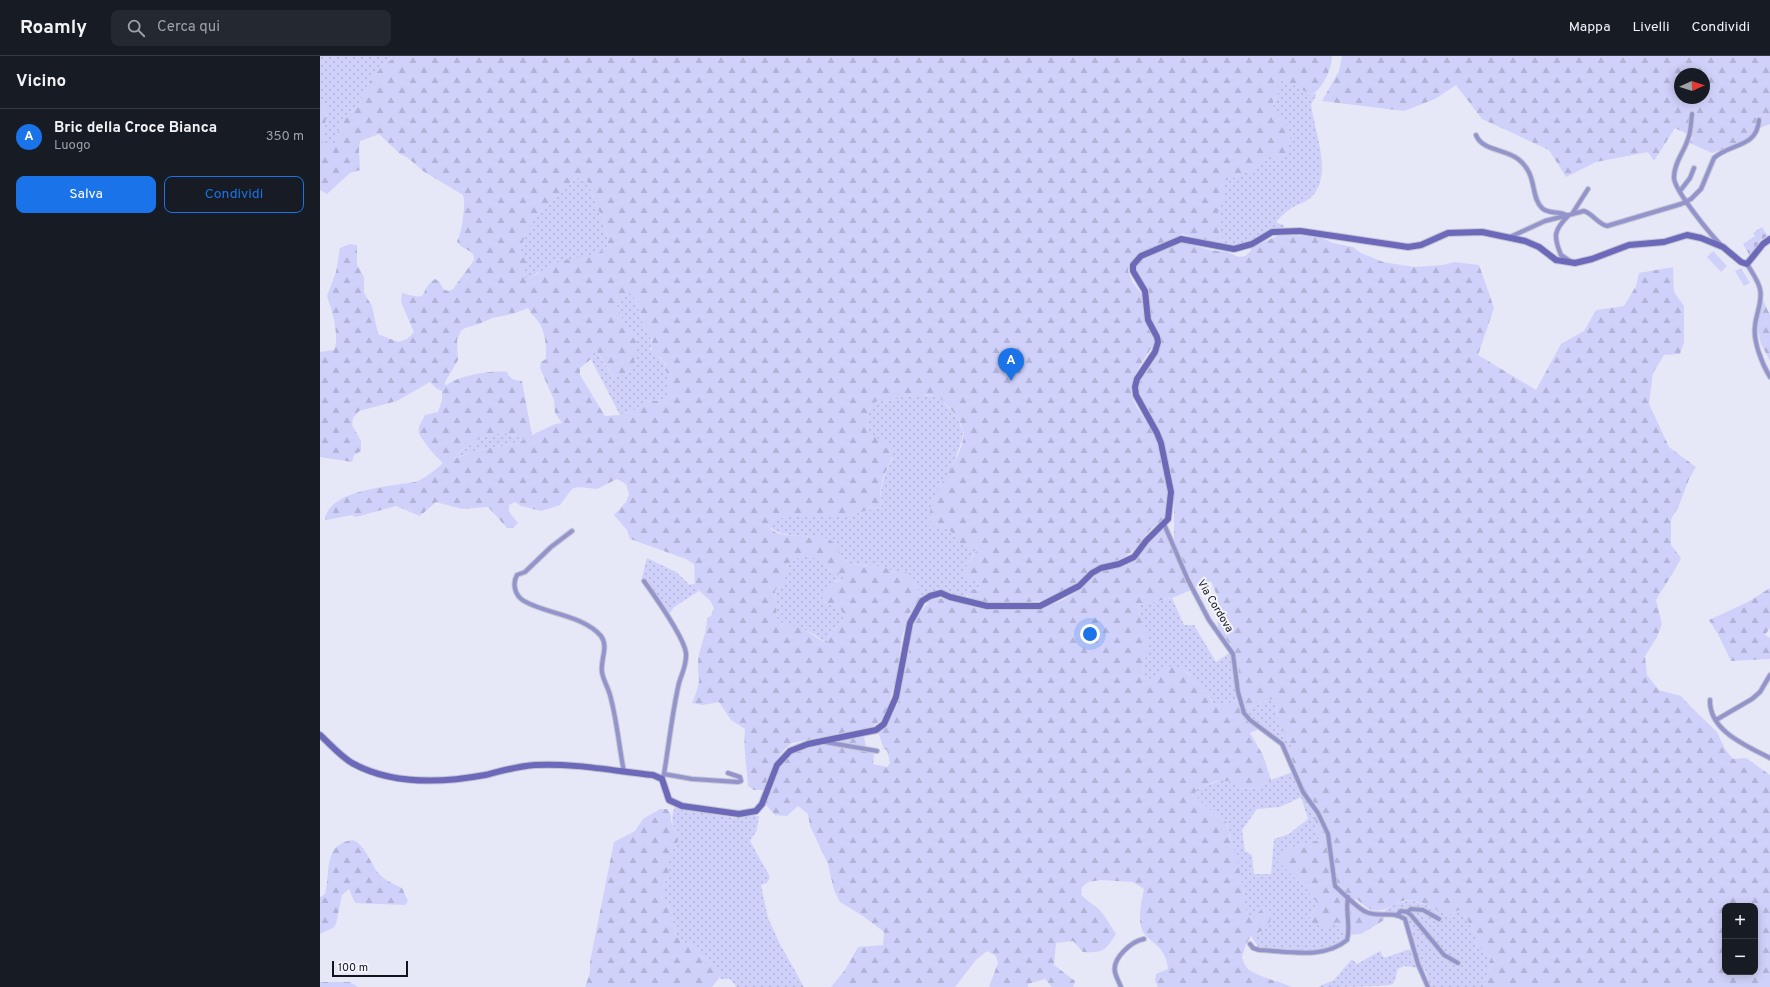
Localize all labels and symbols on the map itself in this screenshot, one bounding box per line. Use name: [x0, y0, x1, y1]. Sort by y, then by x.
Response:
north arrow: [1674, 68, 1710, 104]
pin: A: [998, 348, 1024, 381]
street label: Via Cordova: [1194, 577, 1236, 635]
your location: [1080, 624, 1100, 644]
scale bar: [332, 959, 408, 978]

